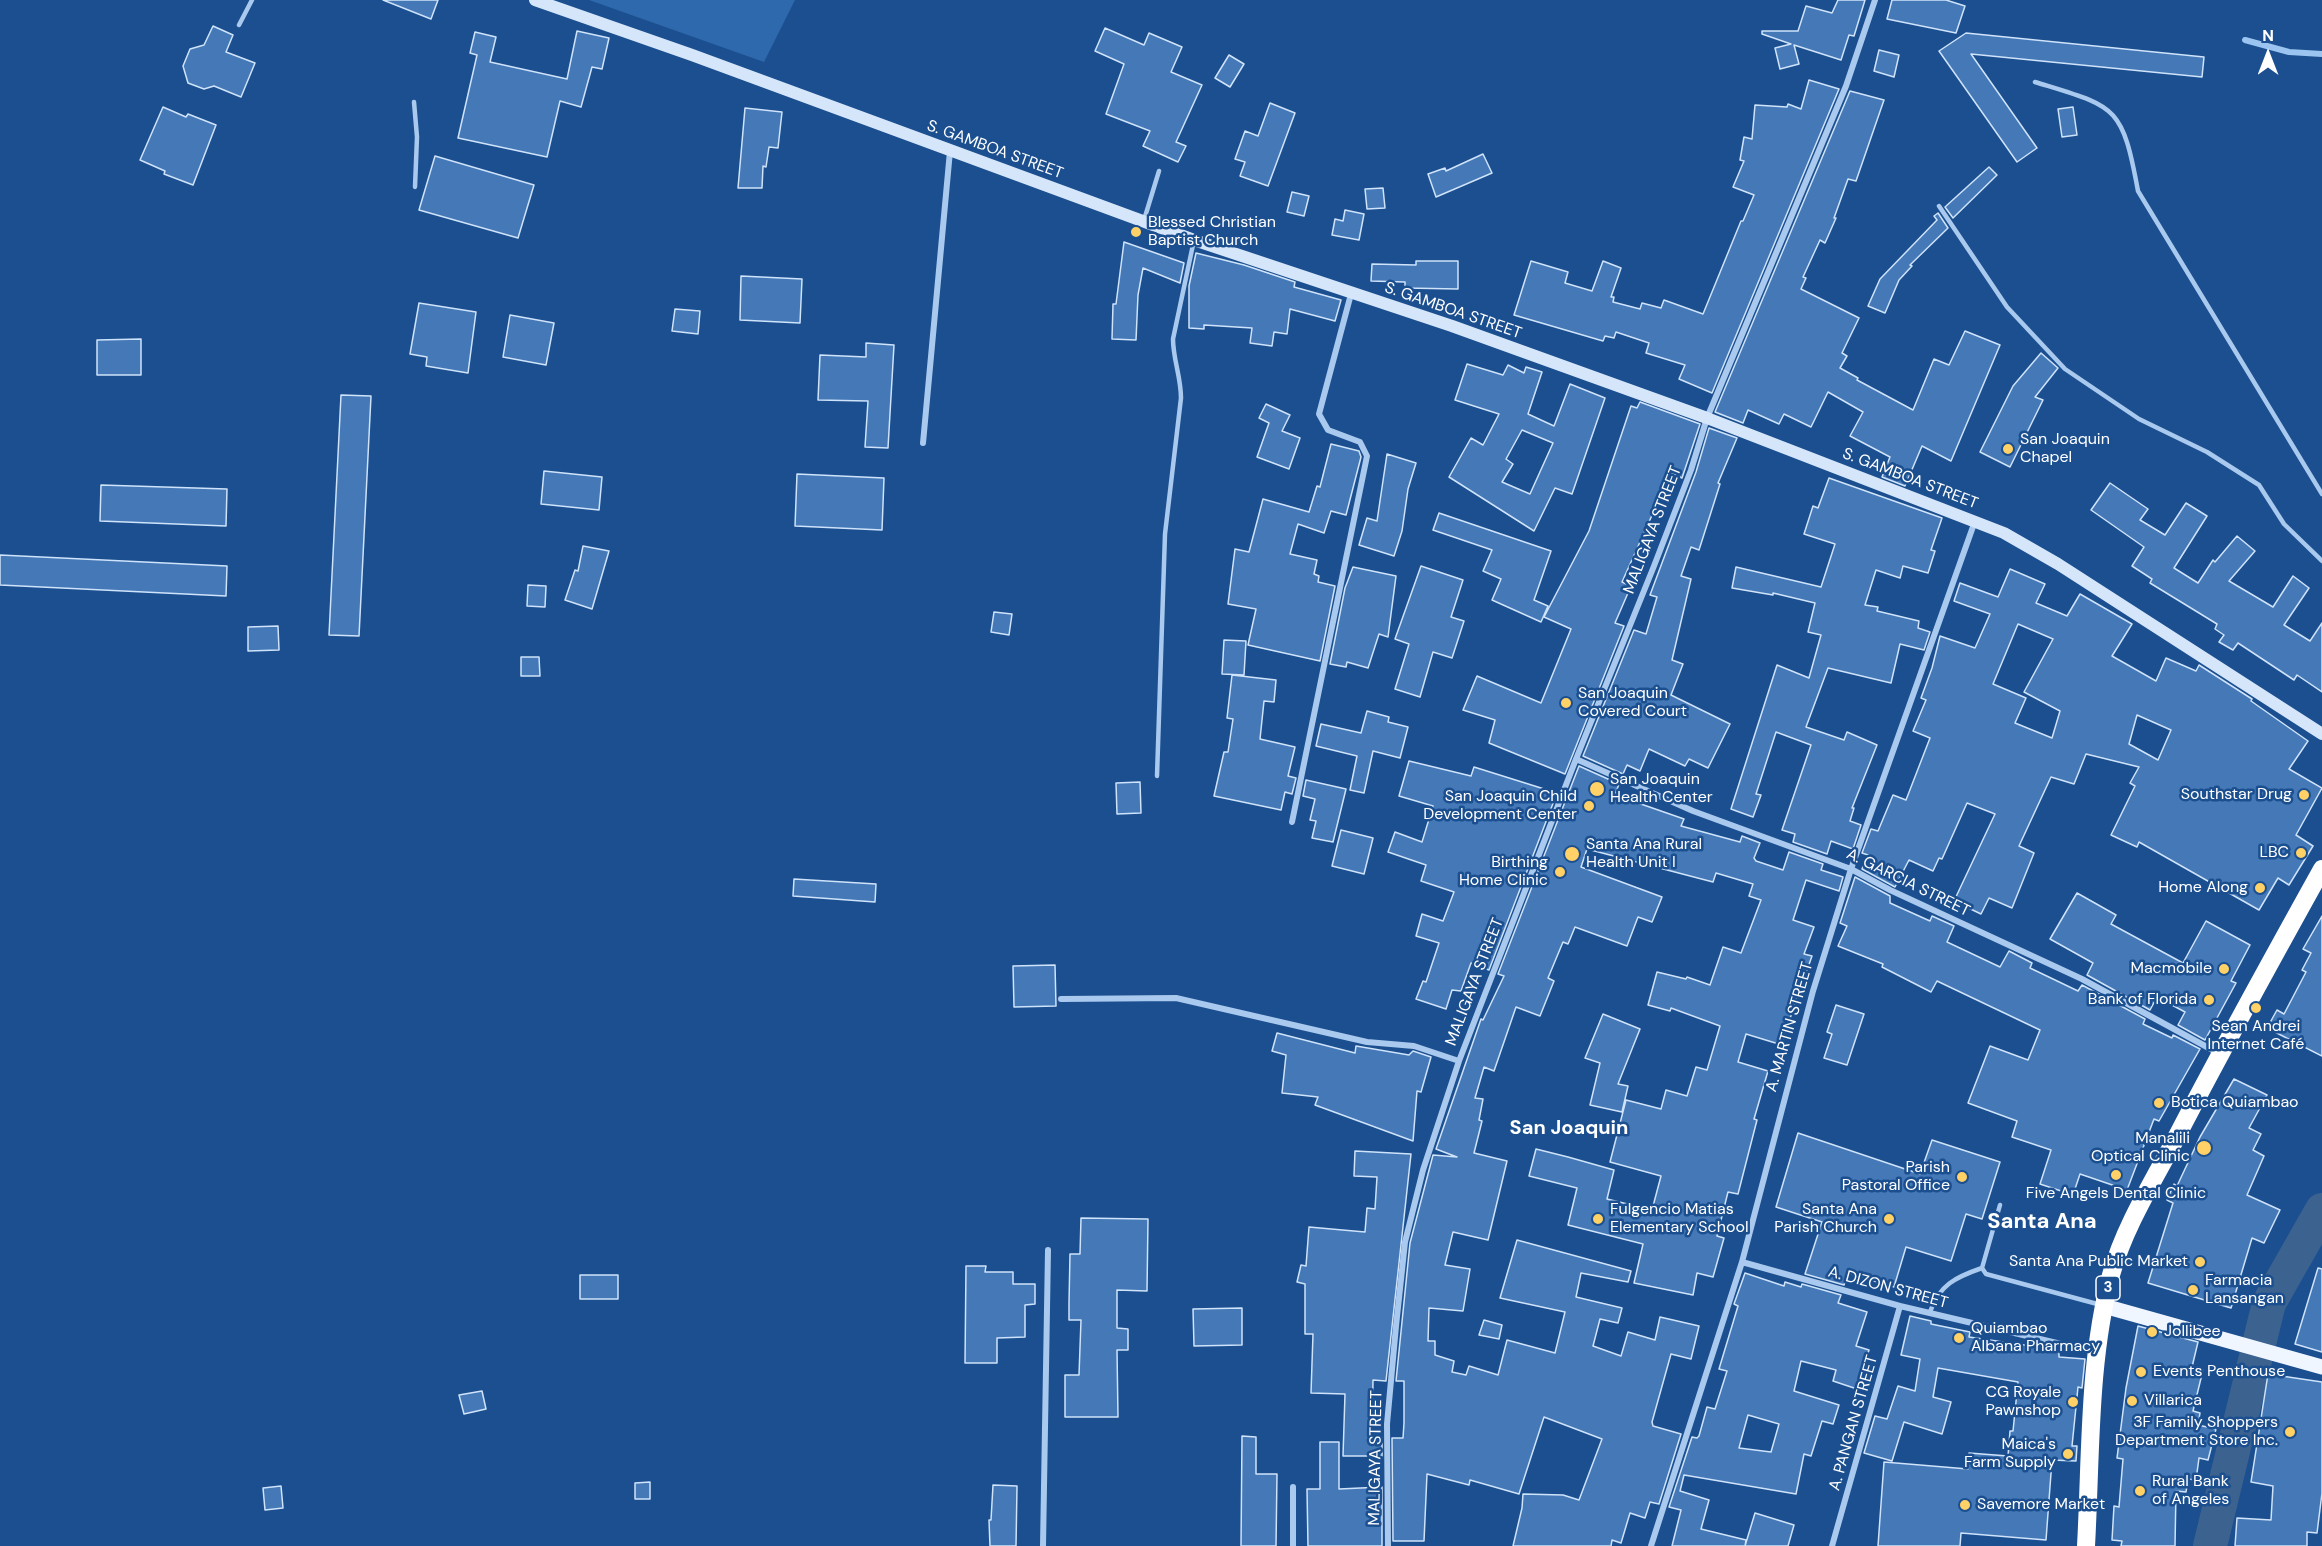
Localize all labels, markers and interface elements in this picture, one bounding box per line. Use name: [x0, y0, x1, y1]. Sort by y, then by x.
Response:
north arrow: [2238, 24, 2298, 84]
text: N: [2262, 25, 2274, 46]
street label: S. GAMBOA STREET: [924, 116, 1066, 184]
place label: Blessed Christian Baptist Church: [1148, 213, 1276, 251]
marker: Blessed Christian Baptist Church: [1129, 225, 1143, 239]
street label: S. GAMBOA STREET: [1382, 279, 1524, 343]
place label: San Joaquin Chapel: [2020, 430, 2110, 468]
marker: San Joaquin Chapel: [2001, 442, 2015, 456]
street label: S. GAMBOA STREET: [1840, 444, 1980, 514]
street label: MALIGAYA STREET: [1620, 463, 1686, 597]
place label: San Joaquin Covered Court: [1578, 684, 1687, 722]
marker: San Joaquin Covered Court: [1559, 696, 1573, 710]
place label: San Joaquin Health Center: [1610, 770, 1713, 808]
marker: San Joaquin Health Center: [1588, 780, 1606, 798]
place label: Southstar Drug: [2181, 785, 2292, 805]
place label: San Joaquin Child Development Center: [1423, 787, 1577, 825]
marker: Southstar Drug: [2297, 788, 2311, 802]
marker: San Joaquin Child Development Center: [1582, 799, 1596, 813]
place label: Santa Ana Rural Health Unit I: [1586, 835, 1702, 873]
place label: LBC: [2259, 843, 2289, 863]
marker: Santa Ana Rural Health Unit I: [1563, 845, 1581, 863]
street label: A. GARCIA STREET: [1843, 845, 1973, 921]
marker: LBC: [2294, 846, 2308, 860]
place label: Birthing Home Clinic: [1459, 853, 1548, 891]
marker: Birthing Home Clinic: [1553, 865, 1567, 879]
place label: Home Along: [2158, 878, 2248, 898]
marker: Home Along: [2253, 881, 2267, 895]
street label: MALIGAYA STREET: [1442, 915, 1508, 1049]
place label: Macmobile: [2130, 959, 2212, 979]
street label: A. MARTIN STREET: [1762, 960, 1818, 1094]
marker: Macmobile: [2217, 962, 2231, 976]
place label: Bank of Florida: [2088, 990, 2197, 1010]
marker: Bank of Florida: [2202, 993, 2216, 1007]
marker: Sean Andrei Internet Café: [2249, 1001, 2263, 1015]
place label: Sean Andrei Internet Café: [2208, 1017, 2304, 1055]
place label: Botica Quiambao: [2171, 1093, 2299, 1113]
marker: Botica Quiambao: [2152, 1096, 2166, 1110]
district label: San Joaquin: [1510, 1117, 1628, 1141]
place label: Manalili Optical Clinic: [2091, 1129, 2190, 1167]
marker: Manalili Optical Clinic: [2195, 1139, 2213, 1157]
place label: Parish Pastoral Office: [1842, 1158, 1950, 1196]
marker: Five Angels Dental Clinic: [2109, 1168, 2123, 1182]
marker: Parish Pastoral Office: [1955, 1170, 1969, 1184]
place label: Five Angels Dental Clinic: [2026, 1184, 2206, 1204]
place label: Fulgencio Matias Elementary School: [1610, 1200, 1748, 1238]
place label: Santa Ana Parish Church: [1774, 1200, 1877, 1238]
district label: Santa Ana: [1987, 1209, 2097, 1235]
marker: Fulgencio Matias Elementary School: [1591, 1212, 1605, 1226]
marker: Santa Ana Parish Church: [1882, 1212, 1896, 1226]
place label: Santa Ana Public Market: [2009, 1252, 2188, 1272]
marker: Santa Ana Public Market: [2193, 1255, 2207, 1269]
street label: A. DIZON STREET: [1826, 1263, 1950, 1313]
place label: Farmacia Lansangan: [2205, 1271, 2284, 1309]
road number: 3: [2096, 1276, 2120, 1300]
marker: Farmacia Lansangan: [2186, 1283, 2200, 1297]
place label: Quiambao Albana Pharmacy: [1971, 1319, 2100, 1357]
place label: Jollibee: [2164, 1322, 2221, 1342]
marker: Jollibee: [2145, 1325, 2159, 1339]
marker: Quiambao Albana Pharmacy: [1952, 1331, 1966, 1345]
street label: A. PANGAN STREET: [1825, 1353, 1883, 1493]
place label: Events Penthouse: [2153, 1362, 2285, 1382]
marker: Events Penthouse: [2134, 1365, 2148, 1379]
place label: CG Royale Pawnshop: [1985, 1383, 2061, 1421]
street label: MALIGAYA STREET: [1365, 1390, 1387, 1526]
place label: Villarica: [2144, 1391, 2202, 1411]
marker: Villarica: [2125, 1394, 2139, 1408]
marker: CG Royale Pawnshop: [2066, 1395, 2080, 1409]
place label: 3F Family Shoppers Department Store Inc.: [2115, 1413, 2278, 1451]
marker: 3F Family Shoppers Department Store Inc.: [2283, 1425, 2297, 1439]
place label: Maica's Farm Supply: [1964, 1435, 2056, 1473]
marker: Maica's Farm Supply: [2061, 1447, 2075, 1461]
place label: Rural Bank of Angeles: [2152, 1472, 2229, 1510]
marker: Rural Bank of Angeles: [2133, 1484, 2147, 1498]
place label: Savemore Market: [1977, 1495, 2105, 1515]
marker: Savemore Market: [1958, 1498, 1972, 1512]

